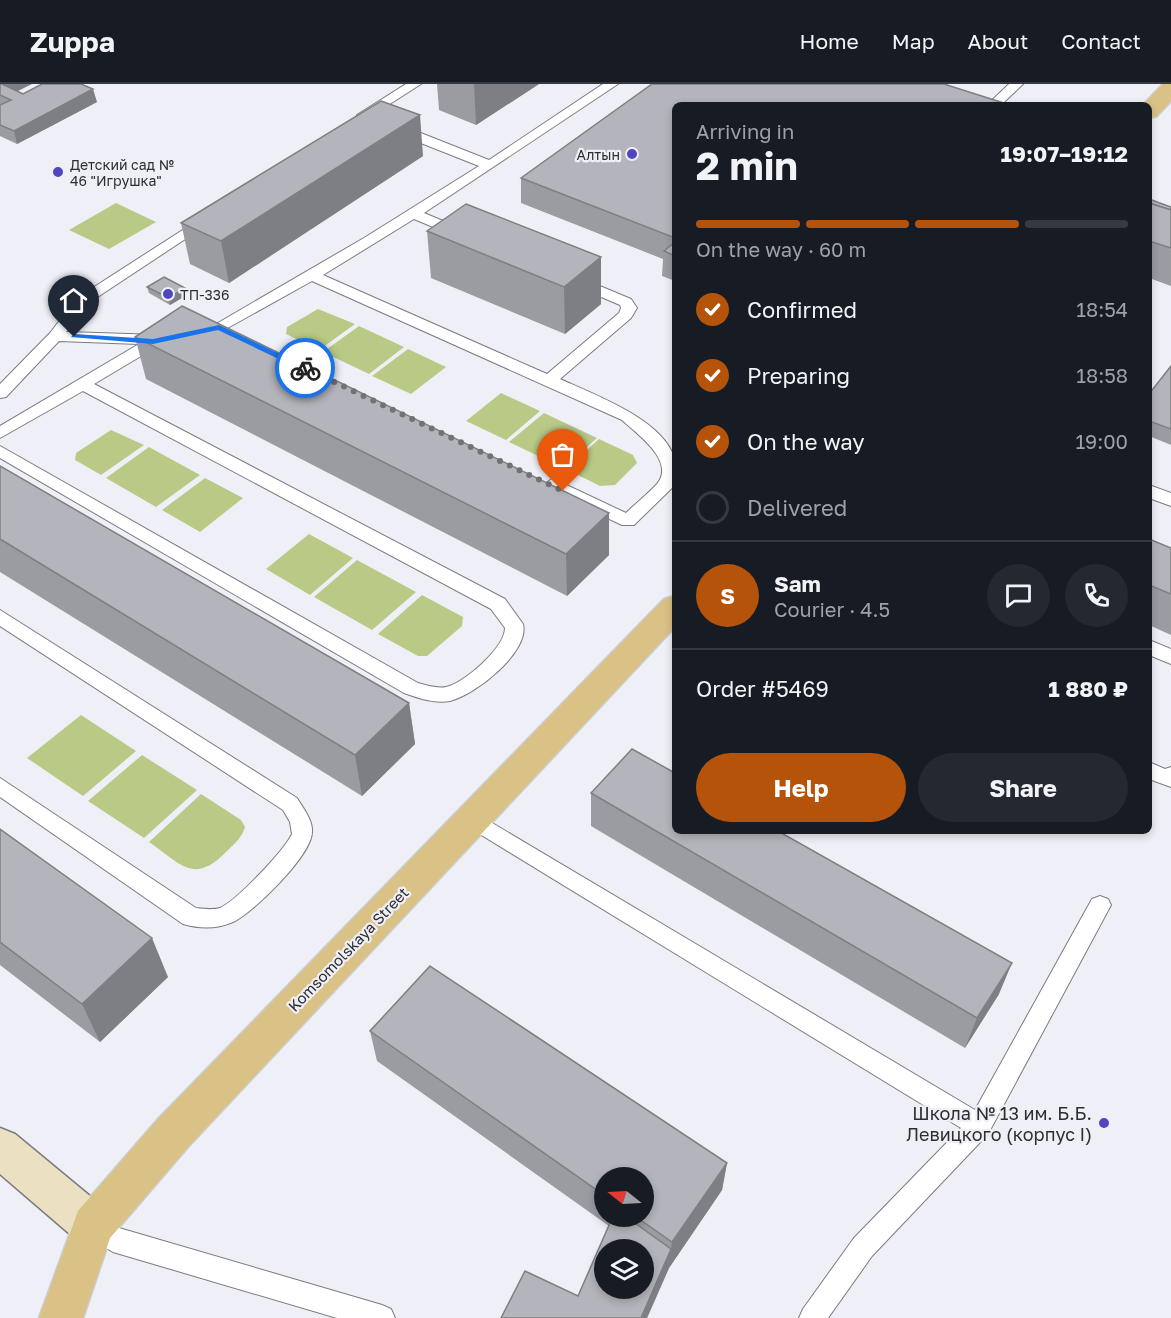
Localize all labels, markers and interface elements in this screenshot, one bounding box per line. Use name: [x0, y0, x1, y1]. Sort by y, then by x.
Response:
text: Zuppa: [30, 25, 115, 58]
text: Home: [799, 28, 859, 54]
text: Map: [892, 28, 935, 54]
text: About: [968, 28, 1028, 54]
text: Contact: [1061, 28, 1141, 54]
text: Arriving in: [696, 119, 794, 143]
text: 19:07–19:12: [1001, 140, 1128, 167]
text: 2 min: [696, 142, 798, 189]
place label: Алтын: [577, 146, 620, 163]
marker: Алтын: [625, 147, 639, 161]
place label: Детский сад № 46 "Игрушка": [70, 156, 175, 189]
marker: Детский сад № 46 "Игрушка": [51, 165, 65, 179]
text: On the way · 60 m: [696, 237, 866, 261]
pin: [48, 275, 99, 337]
icon: home: [57, 284, 90, 317]
place label: ТП-336: [180, 286, 229, 303]
marker: ТП-336: [161, 287, 175, 301]
icon: check: [696, 293, 729, 326]
text: Confirmed: [747, 296, 857, 323]
text: 18:54: [1076, 297, 1128, 321]
courier: [275, 338, 335, 398]
icon: bike: [289, 352, 322, 385]
icon: check: [696, 359, 729, 392]
text: Preparing: [747, 362, 850, 389]
text: 18:58: [1076, 363, 1128, 387]
icon: check: [696, 425, 729, 458]
text: On the way: [747, 428, 865, 455]
pin: [537, 429, 588, 491]
text: 19:00: [1075, 429, 1128, 453]
icon: bag: [546, 438, 579, 471]
text: Delivered: [747, 494, 847, 521]
button: chat: [987, 564, 1050, 627]
button: phone: [1065, 564, 1128, 627]
text: Sam: [774, 570, 821, 597]
text: S: [720, 582, 735, 609]
text: Courier · 4.5: [774, 597, 890, 621]
text: Order #5469: [696, 675, 829, 702]
text: 1 880 ₽: [1048, 675, 1128, 702]
button: Help: [696, 753, 906, 822]
button: Share: [918, 753, 1128, 822]
street label: Komsomolskaya Street: [284, 883, 412, 1015]
place label: Школа № 13 им. Б.Б. Левицкого (корпус I): [906, 1102, 1092, 1145]
marker: Школа № 13 им. Б.Б. Левицкого (корпус I): [1097, 1116, 1111, 1130]
north arrow: [594, 1167, 654, 1227]
map controls: [594, 1167, 654, 1299]
button: layers: [594, 1239, 654, 1299]

